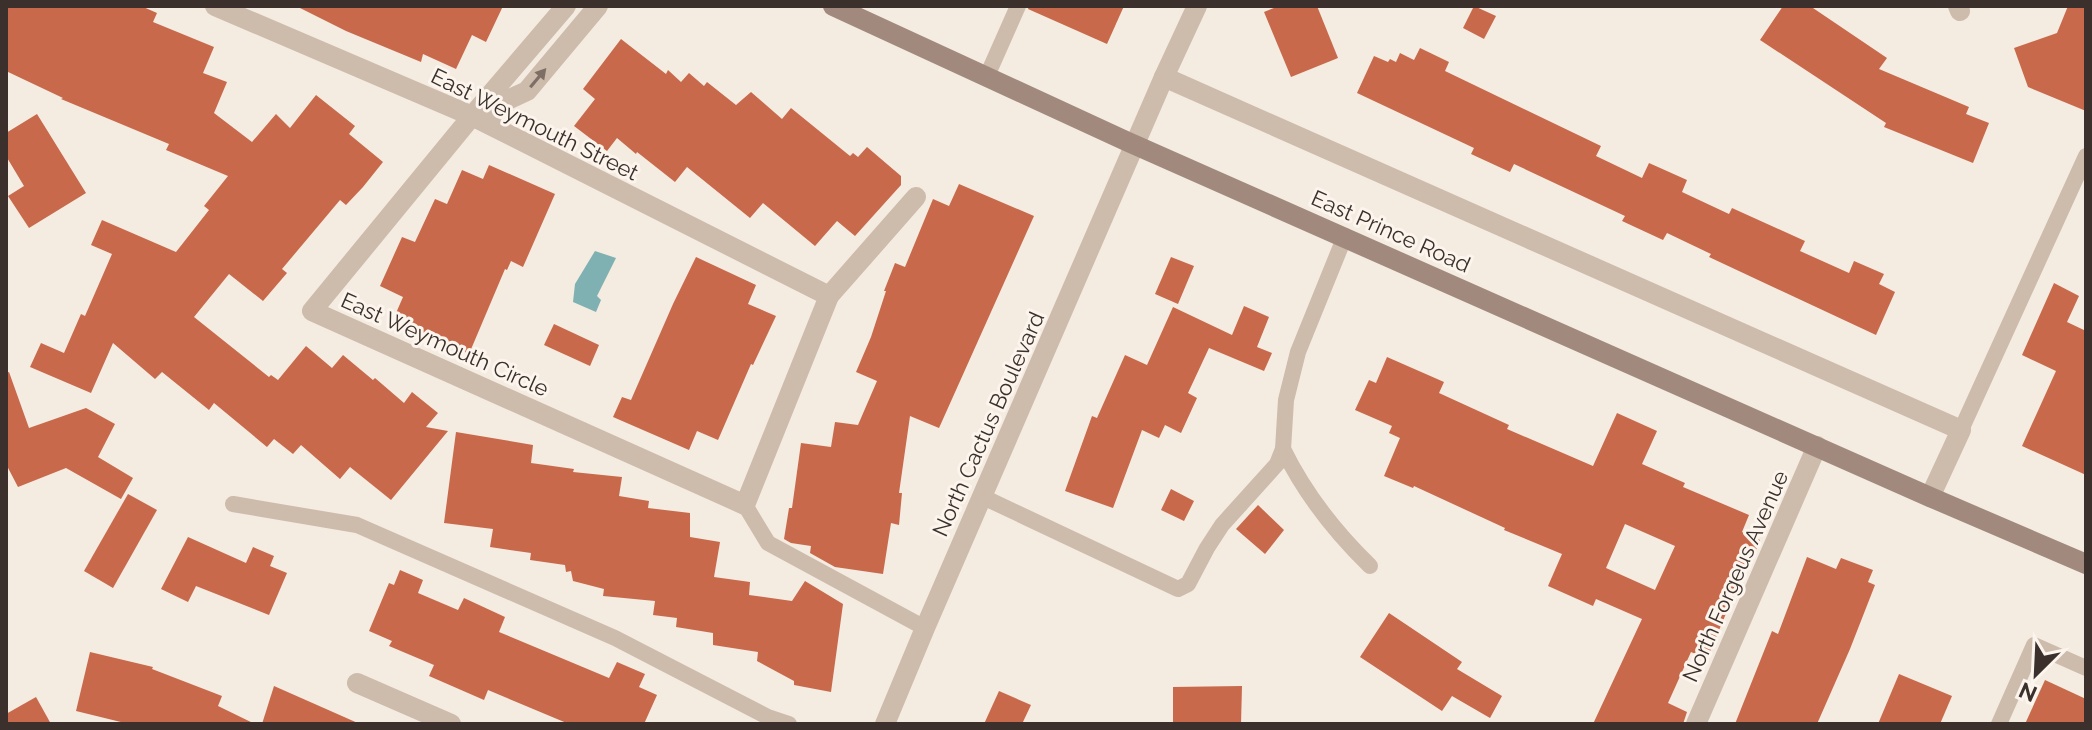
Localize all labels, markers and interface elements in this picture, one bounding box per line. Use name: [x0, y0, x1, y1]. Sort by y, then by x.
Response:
street label: East Weymouth Street: [427, 62, 643, 186]
one-way arrow: [529, 68, 546, 88]
street label: East Prince Road: [1307, 184, 1475, 278]
street label: East Weymouth Circle: [337, 286, 553, 402]
street label: North Cactus Boulevard: [927, 308, 1049, 540]
street label: North Forgeus Avenue: [1677, 466, 1793, 686]
north arrow: [1996, 634, 2076, 714]
text: N: [2015, 677, 2041, 708]

